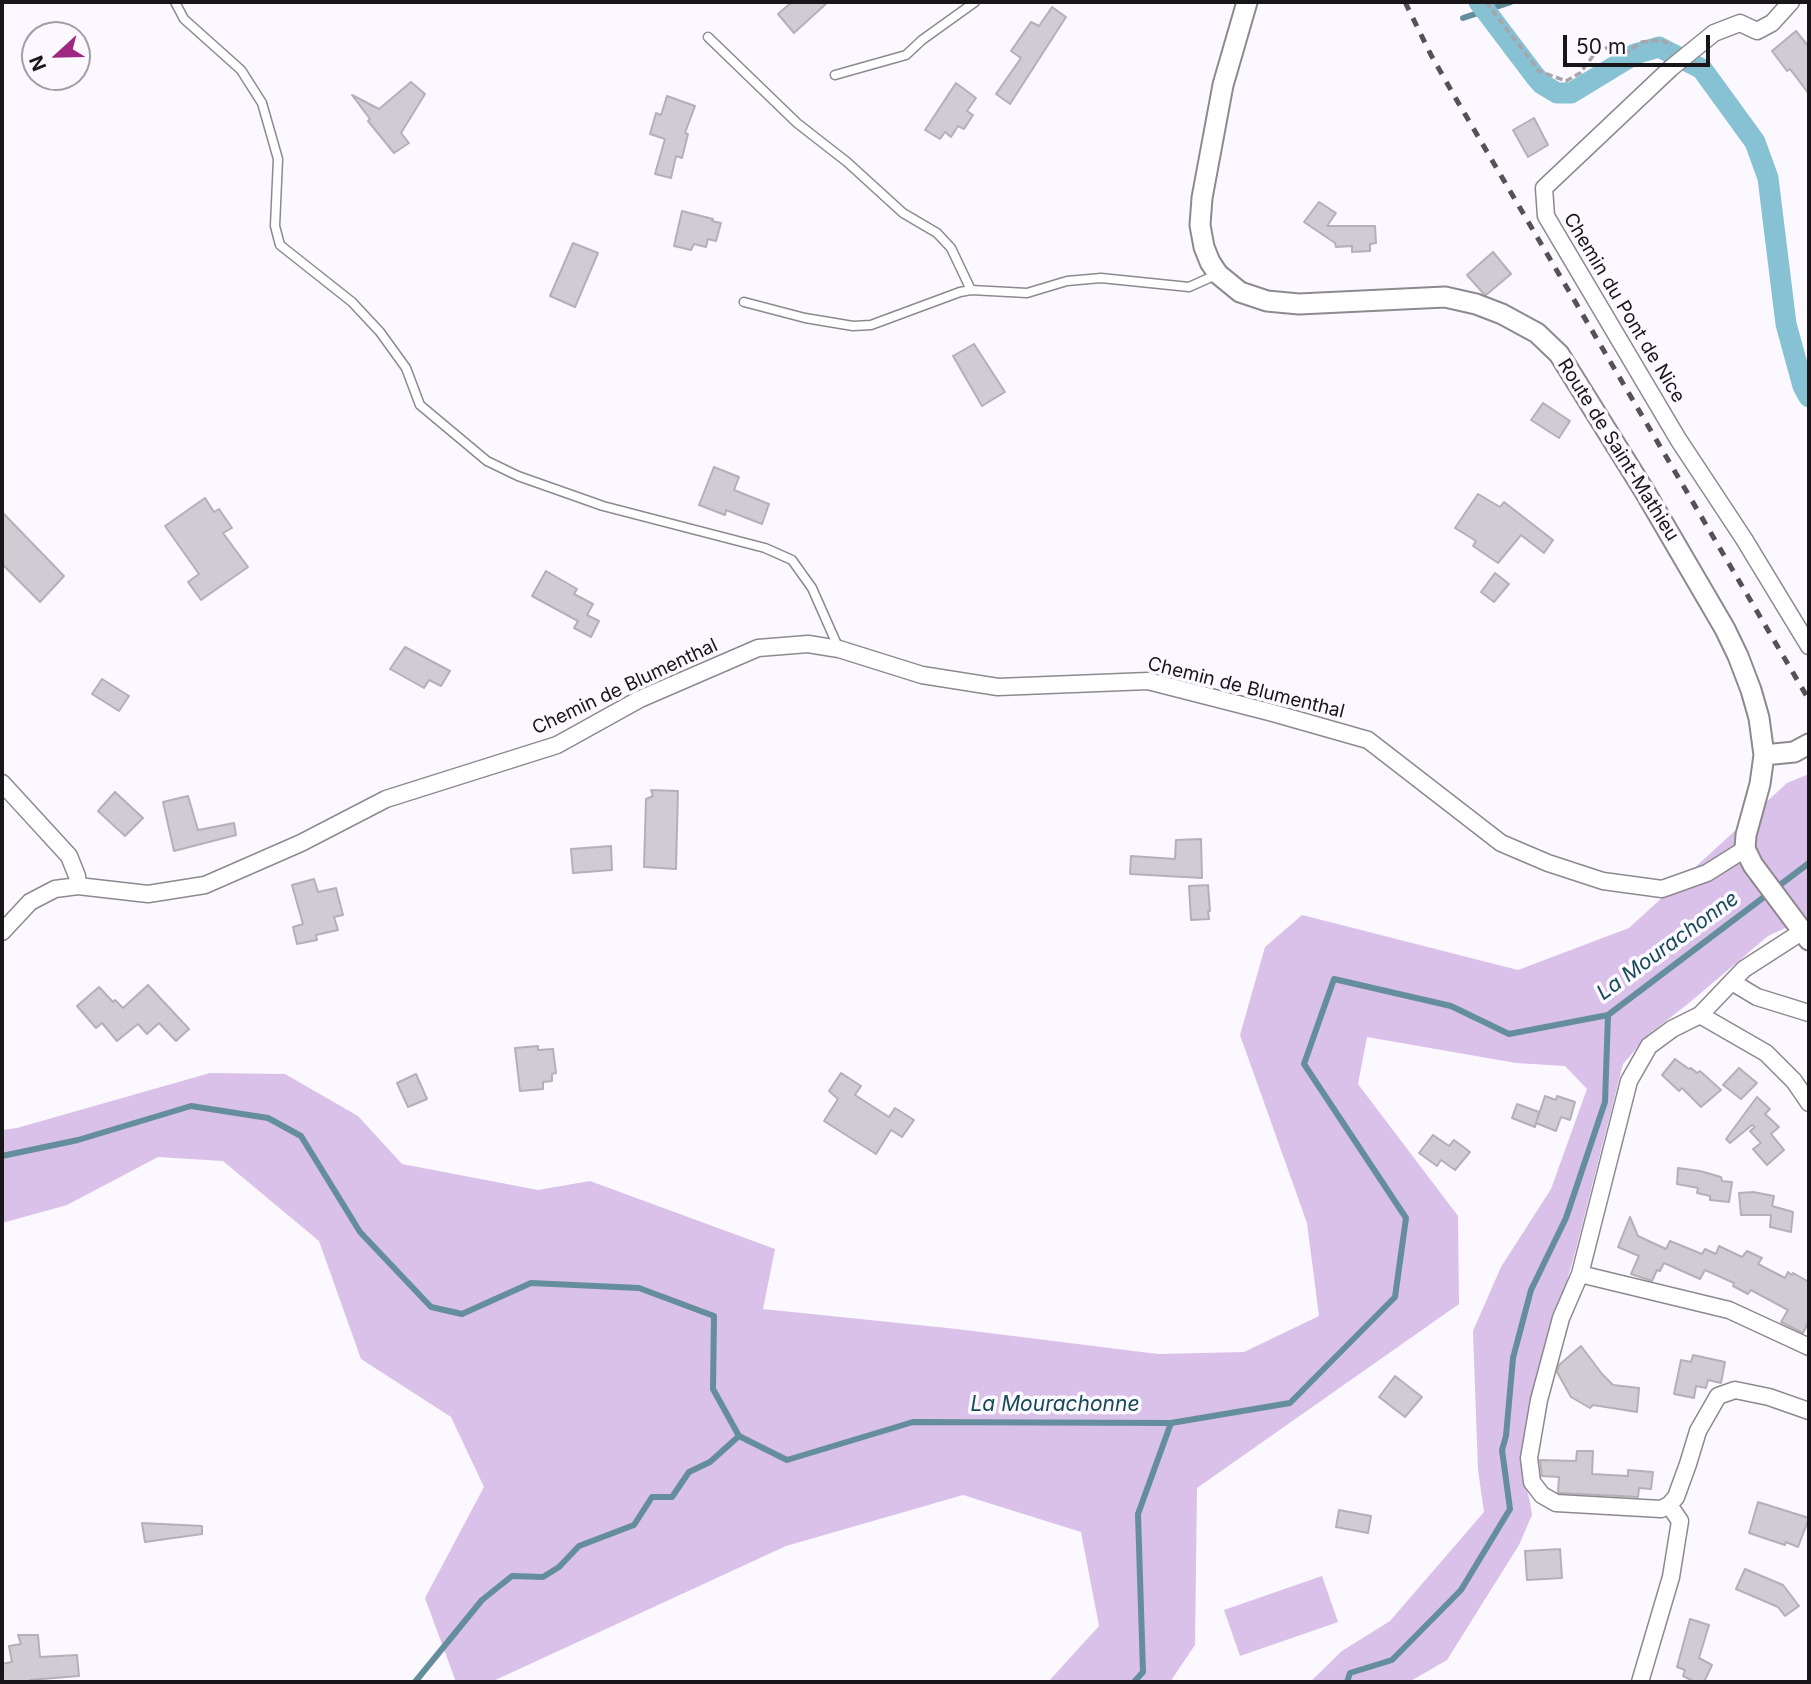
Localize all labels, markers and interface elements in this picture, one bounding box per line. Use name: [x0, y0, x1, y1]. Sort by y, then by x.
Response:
north arrow: [21, 21, 91, 91]
scale bar: [1566, 21, 1713, 65]
text: 50 m: [1576, 34, 1626, 59]
text: N: [25, 52, 51, 74]
street label: Chemin du Pont de Nice: [1558, 209, 1690, 407]
street label: Route de Saint-Mathieu: [1553, 355, 1683, 545]
street label: Chemin de Blumenthal: [529, 634, 721, 740]
street label: Chemin de Blumenthal: [1145, 653, 1347, 723]
water label: La Mourachonne: [1592, 886, 1744, 1006]
water label: La Mourachonne: [970, 1392, 1140, 1418]

